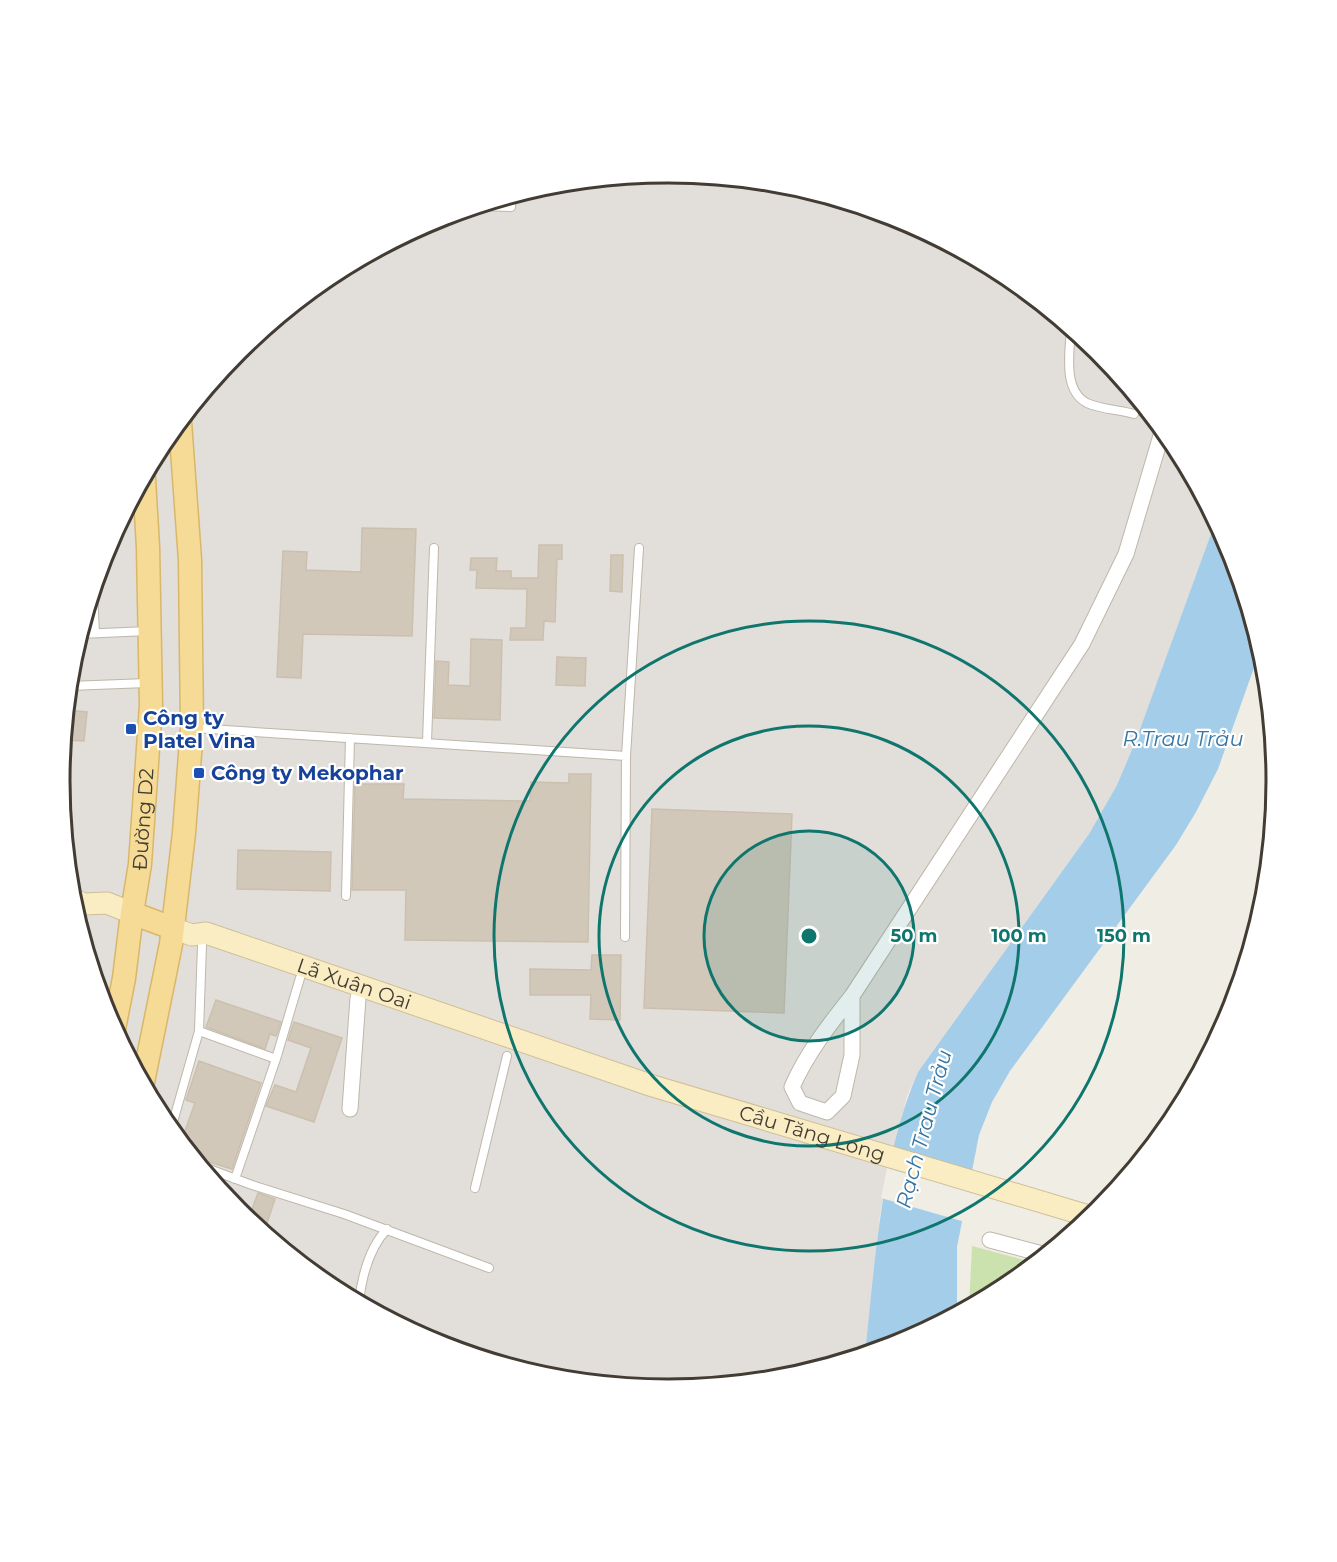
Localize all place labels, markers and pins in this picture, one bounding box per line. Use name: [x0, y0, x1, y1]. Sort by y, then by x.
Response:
place label: Công ty Platel Vina: [143, 706, 256, 753]
marker: Công ty Platel Vina: [124, 722, 138, 736]
place label: Công ty Mekophar: [211, 761, 404, 785]
marker: Công ty Mekophar: [192, 766, 206, 780]
centre of rings: [799, 926, 819, 946]

